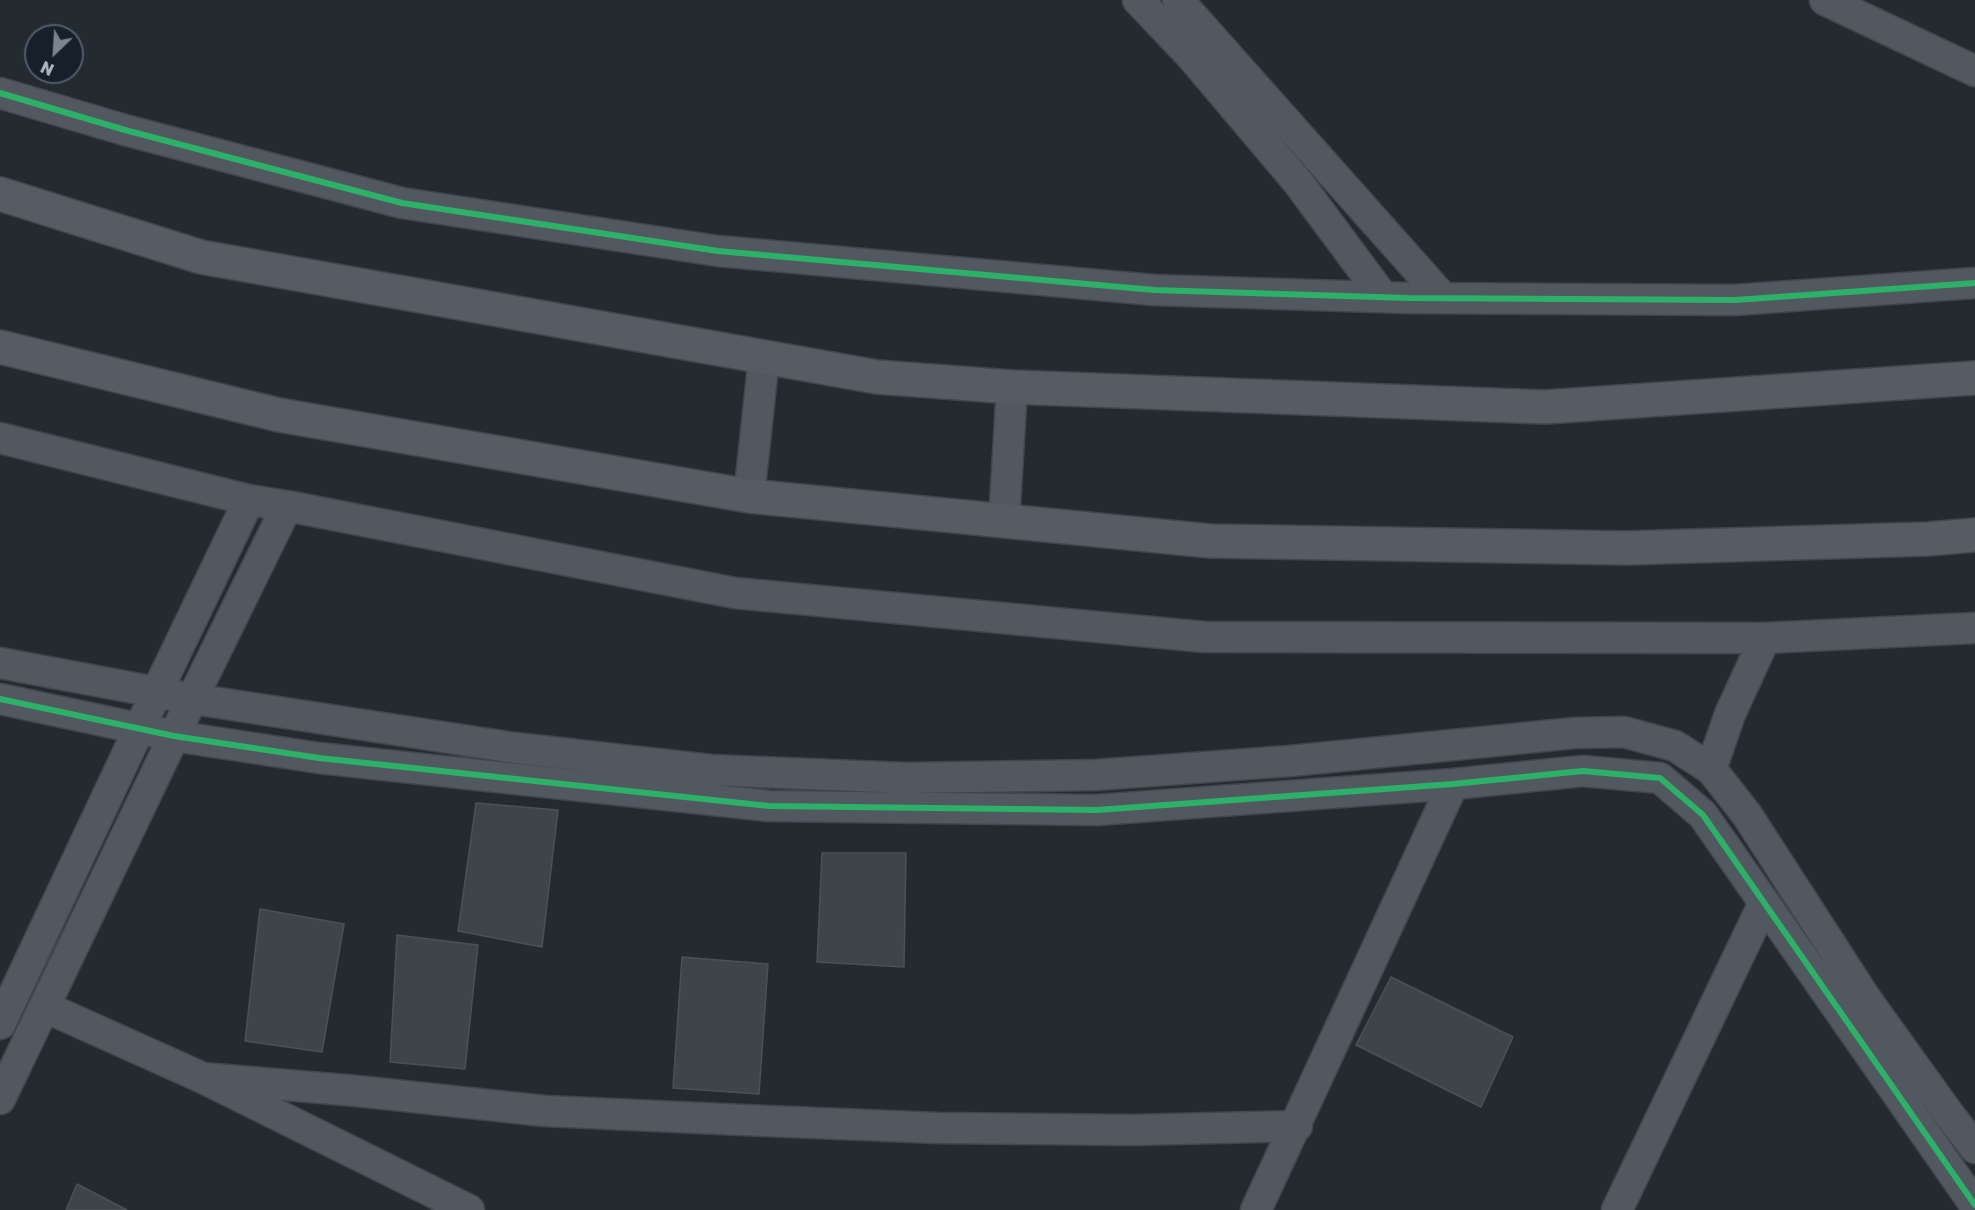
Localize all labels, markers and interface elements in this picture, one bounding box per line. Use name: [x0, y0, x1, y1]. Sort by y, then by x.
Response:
north arrow: [24, 24, 84, 84]
text: N: [38, 57, 57, 80]

